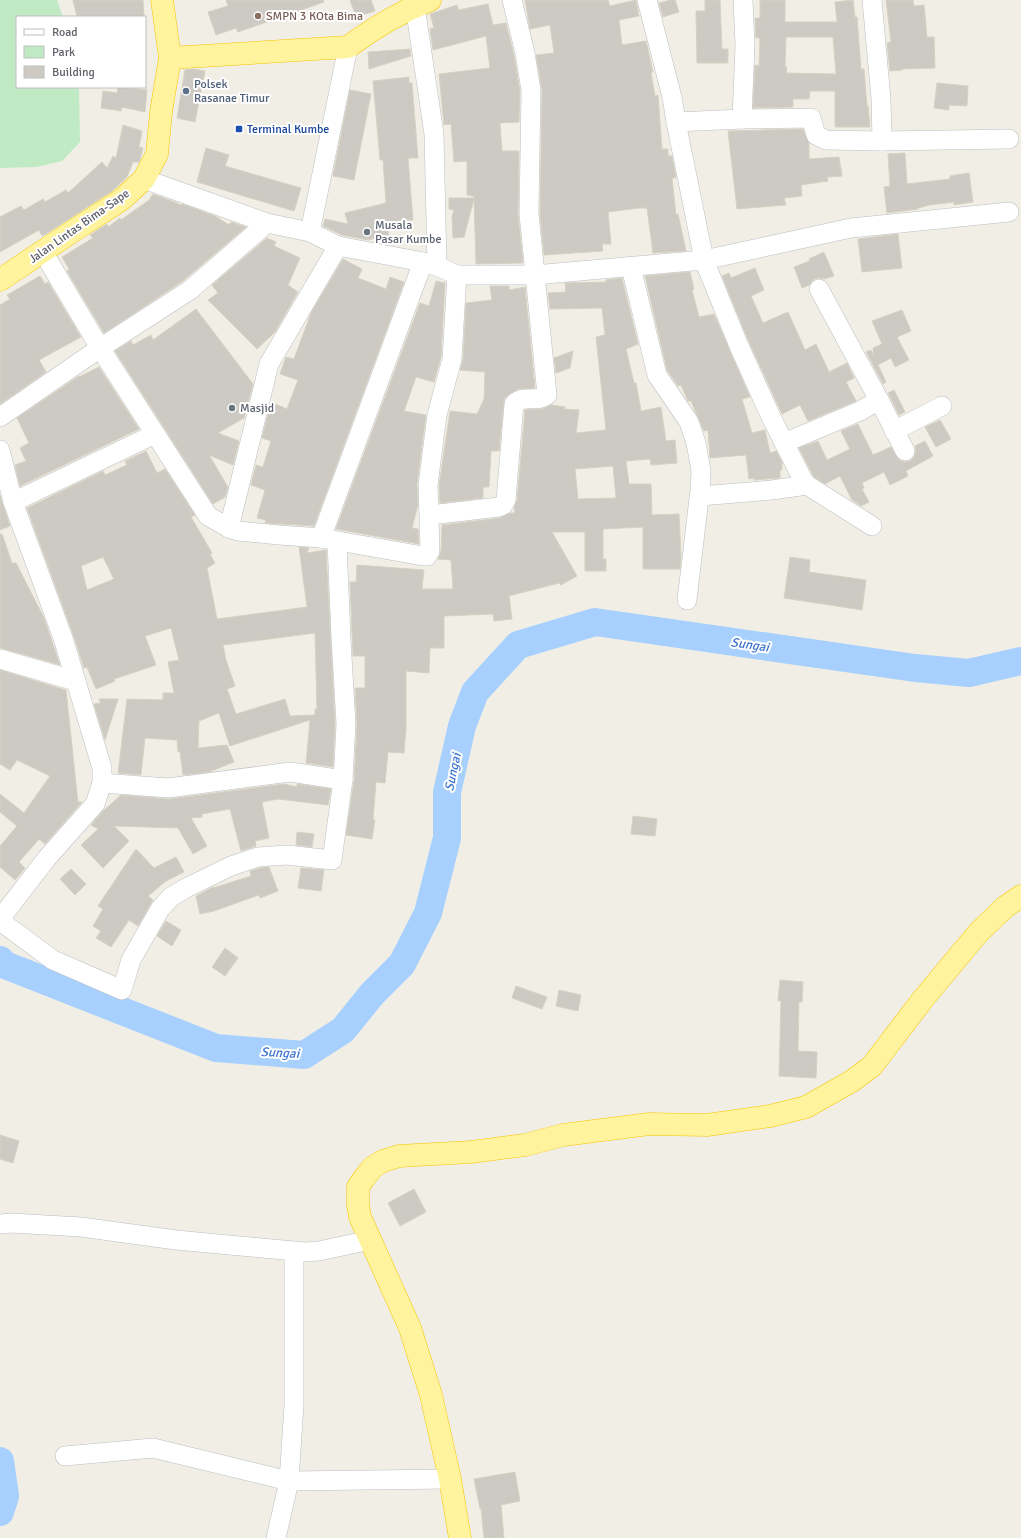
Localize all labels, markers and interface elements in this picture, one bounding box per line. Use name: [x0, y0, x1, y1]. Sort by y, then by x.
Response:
place label: SMPN 3 KOta Bima: [266, 9, 363, 24]
marker: SMPN 3 KOta Bima: [253, 11, 263, 21]
legend: [16, 16, 146, 88]
text: Road: [52, 25, 78, 40]
text: Park: [52, 45, 75, 60]
text: Building: [52, 65, 95, 80]
place label: Polsek Rasanae Timur: [194, 77, 270, 106]
marker: Polsek Rasanae Timur: [181, 86, 191, 96]
place label: Terminal Kumbe: [247, 122, 329, 137]
marker: Terminal Kumbe: [234, 124, 244, 134]
street label: Jalan Lintas Bima-Sape: [26, 186, 133, 267]
place label: Musala Pasar Kumbe: [375, 218, 441, 247]
marker: Musala Pasar Kumbe: [362, 227, 372, 237]
place label: Masjid: [240, 401, 274, 416]
marker: Masjid: [227, 403, 237, 413]
water label: Sungai: [730, 634, 771, 656]
water label: Sungai: [441, 750, 465, 793]
water label: Sungai: [260, 1044, 301, 1062]

